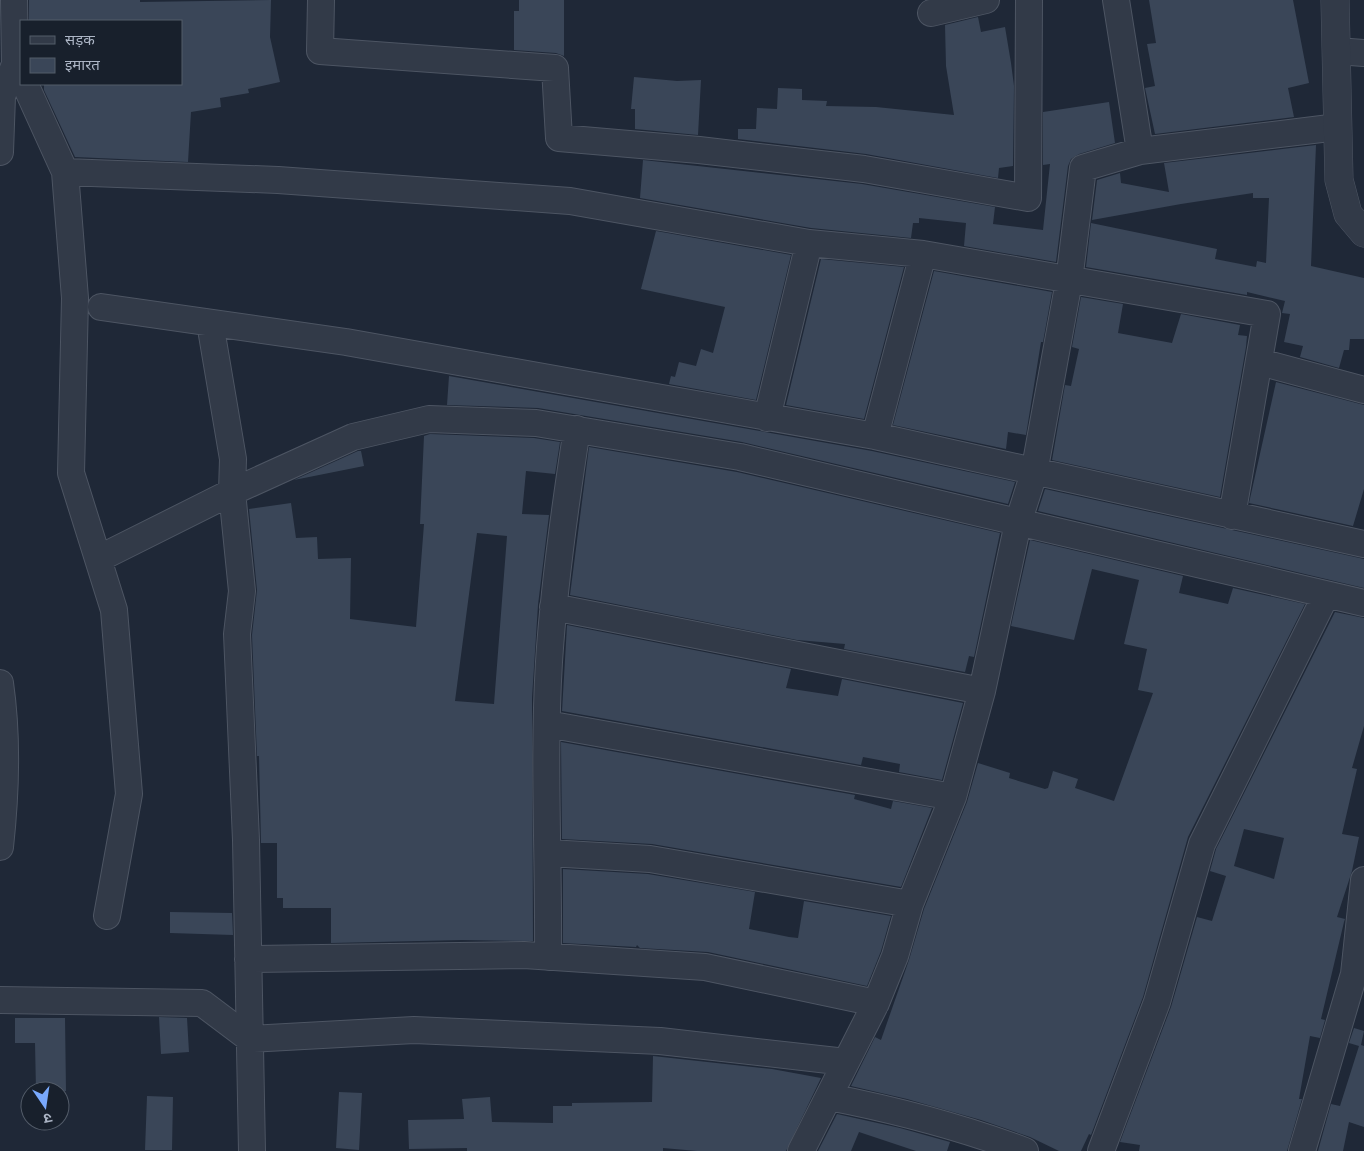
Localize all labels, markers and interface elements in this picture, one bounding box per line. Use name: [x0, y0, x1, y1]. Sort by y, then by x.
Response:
legend: [20, 20, 182, 85]
text: सड़क: [65, 33, 95, 48]
text: इमारत: [65, 58, 100, 73]
north arrow: [20, 1081, 70, 1131]
text: उ: [41, 1110, 53, 1126]

